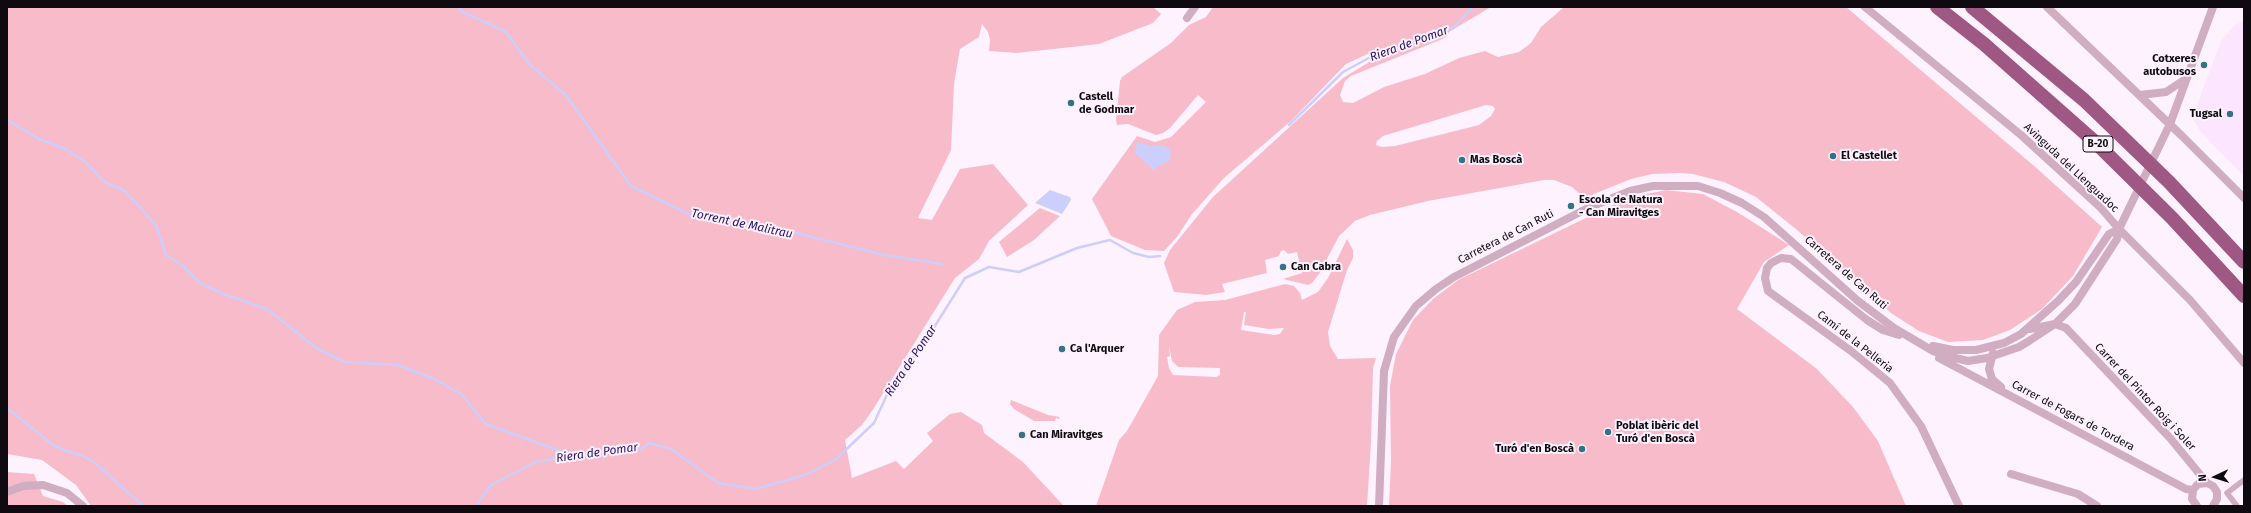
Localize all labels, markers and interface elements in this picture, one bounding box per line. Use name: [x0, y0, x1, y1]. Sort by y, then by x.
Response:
water label: Riera de Pomar: [1368, 23, 1450, 65]
place label: Cotxeres autobusos: [2143, 52, 2196, 78]
marker: Cotxeres autobusos: [2199, 60, 2209, 70]
place label: Castell de Godmar: [1079, 90, 1134, 116]
marker: Castell de Godmar: [1066, 98, 1076, 108]
place label: Tugsal: [2190, 107, 2222, 121]
marker: Tugsal: [2225, 109, 2235, 119]
street label: Avinguda del Llenguadoc: [2021, 121, 2121, 215]
road number: B-20: [2083, 136, 2113, 152]
place label: El Castellet: [1841, 149, 1897, 163]
marker: El Castellet: [1828, 151, 1838, 161]
place label: Mas Boscà: [1470, 153, 1522, 167]
marker: Mas Boscà: [1457, 155, 1467, 165]
place label: Escola de Natura - Can Miravitges: [1579, 193, 1663, 219]
marker: Escola de Natura - Can Miravitges: [1566, 201, 1576, 211]
water label: Torrent de Malitrau: [690, 206, 794, 242]
street label: Carretera de Can Ruti: [1456, 207, 1556, 267]
street label: Carretera de Can Ruti: [1802, 233, 1890, 313]
place label: Can Cabra: [1291, 260, 1341, 274]
marker: Can Cabra: [1278, 262, 1288, 272]
street label: Camí de la Pelleria: [1814, 308, 1896, 376]
water label: Riera de Pomar: [882, 323, 940, 399]
street label: Carrer del Pintor Roig i Soler: [2092, 341, 2198, 453]
place label: Ca l'Arquer: [1070, 342, 1124, 356]
marker: Ca l'Arquer: [1057, 344, 1067, 354]
street label: Carrer de Fogars de Tordera: [2009, 378, 2137, 454]
place label: Poblat ibèric del Turó d'en Boscà: [1616, 419, 1698, 445]
marker: Poblat ibèric del Turó d'en Boscà: [1603, 427, 1613, 437]
place label: Can Miravitges: [1030, 428, 1103, 442]
marker: Can Miravitges: [1017, 430, 1027, 440]
water label: Riera de Pomar: [555, 440, 639, 466]
place label: Turó d'en Boscà: [1495, 442, 1574, 456]
marker: Turó d'en Boscà: [1577, 444, 1587, 454]
north arrow: [2195, 457, 2235, 497]
text: N: [2196, 474, 2209, 482]

